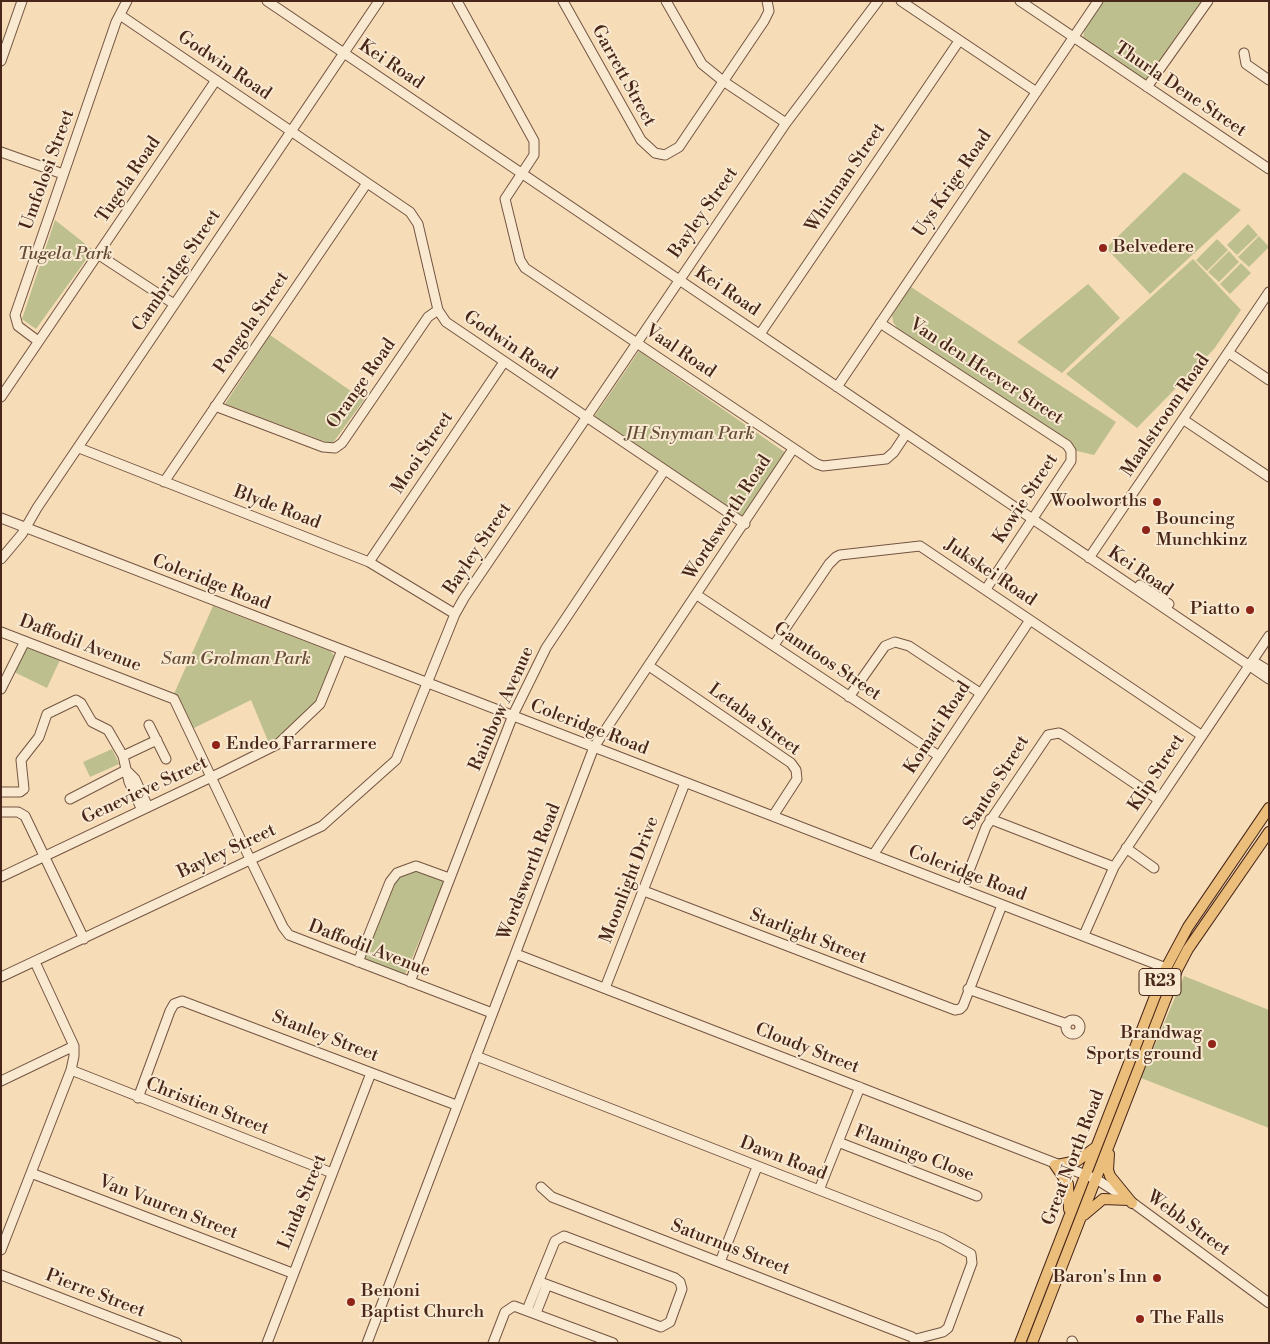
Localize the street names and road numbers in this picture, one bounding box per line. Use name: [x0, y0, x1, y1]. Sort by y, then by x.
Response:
street label: Garrett Street: [586, 22, 660, 130]
street label: Godwin Road: [173, 27, 275, 105]
street label: Kei Road: [354, 35, 428, 95]
street label: Thurla Dene Street: [1110, 38, 1250, 142]
street label: Umfolosi Street: [16, 107, 80, 233]
street label: Whitman Street: [801, 119, 891, 237]
street label: Uys Krige Road: [909, 126, 997, 242]
street label: Tugela Road: [92, 133, 166, 227]
street label: Bayley Street: [665, 163, 743, 263]
street label: Cambridge Street: [128, 206, 226, 336]
street label: Kei Road: [690, 262, 764, 322]
street label: Pongola Street: [210, 268, 294, 378]
street label: Godwin Road: [459, 307, 561, 385]
street label: Van den Heever Street: [905, 314, 1067, 430]
street label: Vaal Road: [641, 321, 719, 383]
street label: Orange Road: [323, 335, 401, 433]
street label: Maalstroom Road: [1117, 351, 1215, 481]
street label: Mooi Street: [388, 408, 458, 498]
street label: Kowie Street: [989, 450, 1063, 548]
street label: Wordsworth Road: [680, 451, 776, 585]
street label: Blyde Road: [231, 482, 323, 534]
street label: Bayley Street: [439, 499, 517, 599]
street label: Jukskei Road: [940, 534, 1040, 612]
street label: Kei Road: [1103, 542, 1177, 602]
street label: Coleridge Road: [149, 551, 273, 615]
street label: Daffodil Avenue: [16, 611, 144, 677]
street label: Gamtoos Street: [769, 618, 885, 706]
street label: Rainbow Avenue: [465, 643, 539, 775]
street label: Komati Road: [900, 678, 976, 778]
street label: Letaba Street: [704, 679, 804, 761]
street label: Coleridge Road: [527, 696, 651, 760]
street label: Klip Street: [1124, 730, 1190, 816]
street label: Santos Street: [960, 732, 1034, 834]
street label: Genevieve Street: [79, 752, 211, 830]
street label: Wordsworth Road: [494, 801, 566, 943]
street label: Moonlight Drive: [596, 814, 664, 946]
street label: Bayley Street: [174, 820, 280, 884]
street label: Coleridge Road: [905, 842, 1029, 906]
street label: Starlight Street: [746, 905, 870, 969]
street label: Daffodil Avenue: [305, 916, 433, 982]
road number: R23: [1139, 969, 1181, 996]
street label: Stanley Street: [269, 1007, 381, 1067]
street label: Cloudy Street: [752, 1019, 862, 1079]
street label: Christien Street: [142, 1074, 272, 1140]
street label: Great North Road: [1038, 1087, 1110, 1229]
street label: Flamingo Close: [851, 1121, 977, 1187]
street label: Dawn Road: [736, 1133, 830, 1185]
street label: Linda Street: [274, 1151, 332, 1253]
street label: Van Vuuren Street: [95, 1172, 241, 1244]
street label: Webb Street: [1142, 1187, 1234, 1261]
street label: Saturnus Street: [667, 1215, 793, 1281]
street label: Pierre Street: [42, 1265, 148, 1323]

